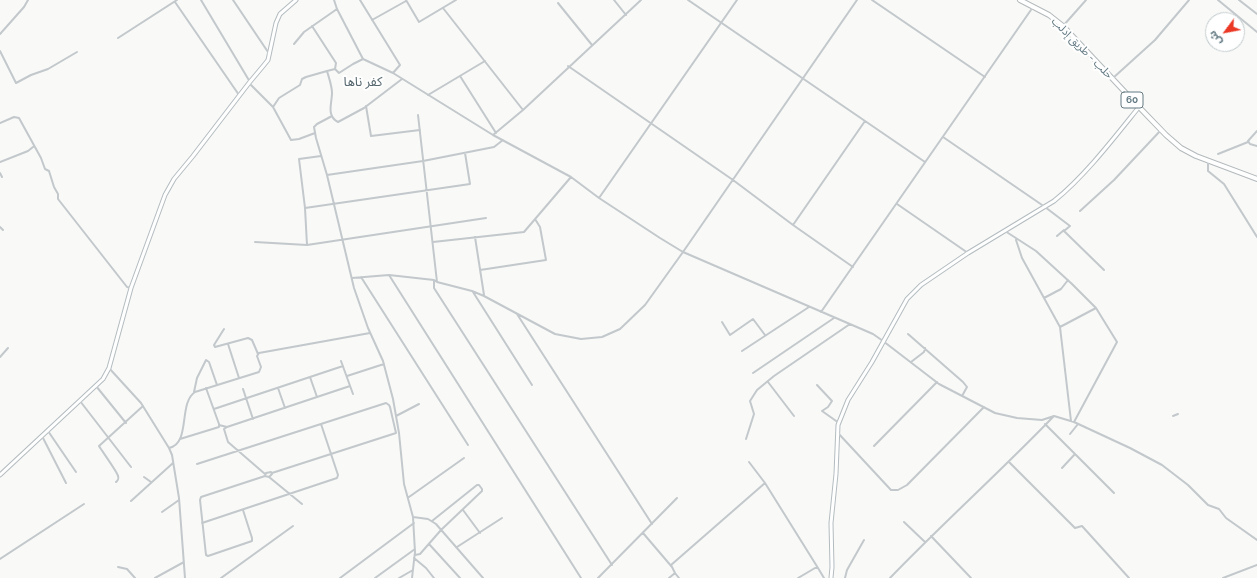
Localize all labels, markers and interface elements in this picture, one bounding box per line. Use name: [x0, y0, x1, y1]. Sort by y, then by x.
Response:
north arrow: [1205, 12, 1245, 52]
street label: حلب - طريق إدلب: [1049, 15, 1115, 81]
text: ش: [1206, 28, 1225, 48]
district label: كفر ناها: [344, 74, 382, 90]
road number: 60: [1121, 92, 1143, 108]

